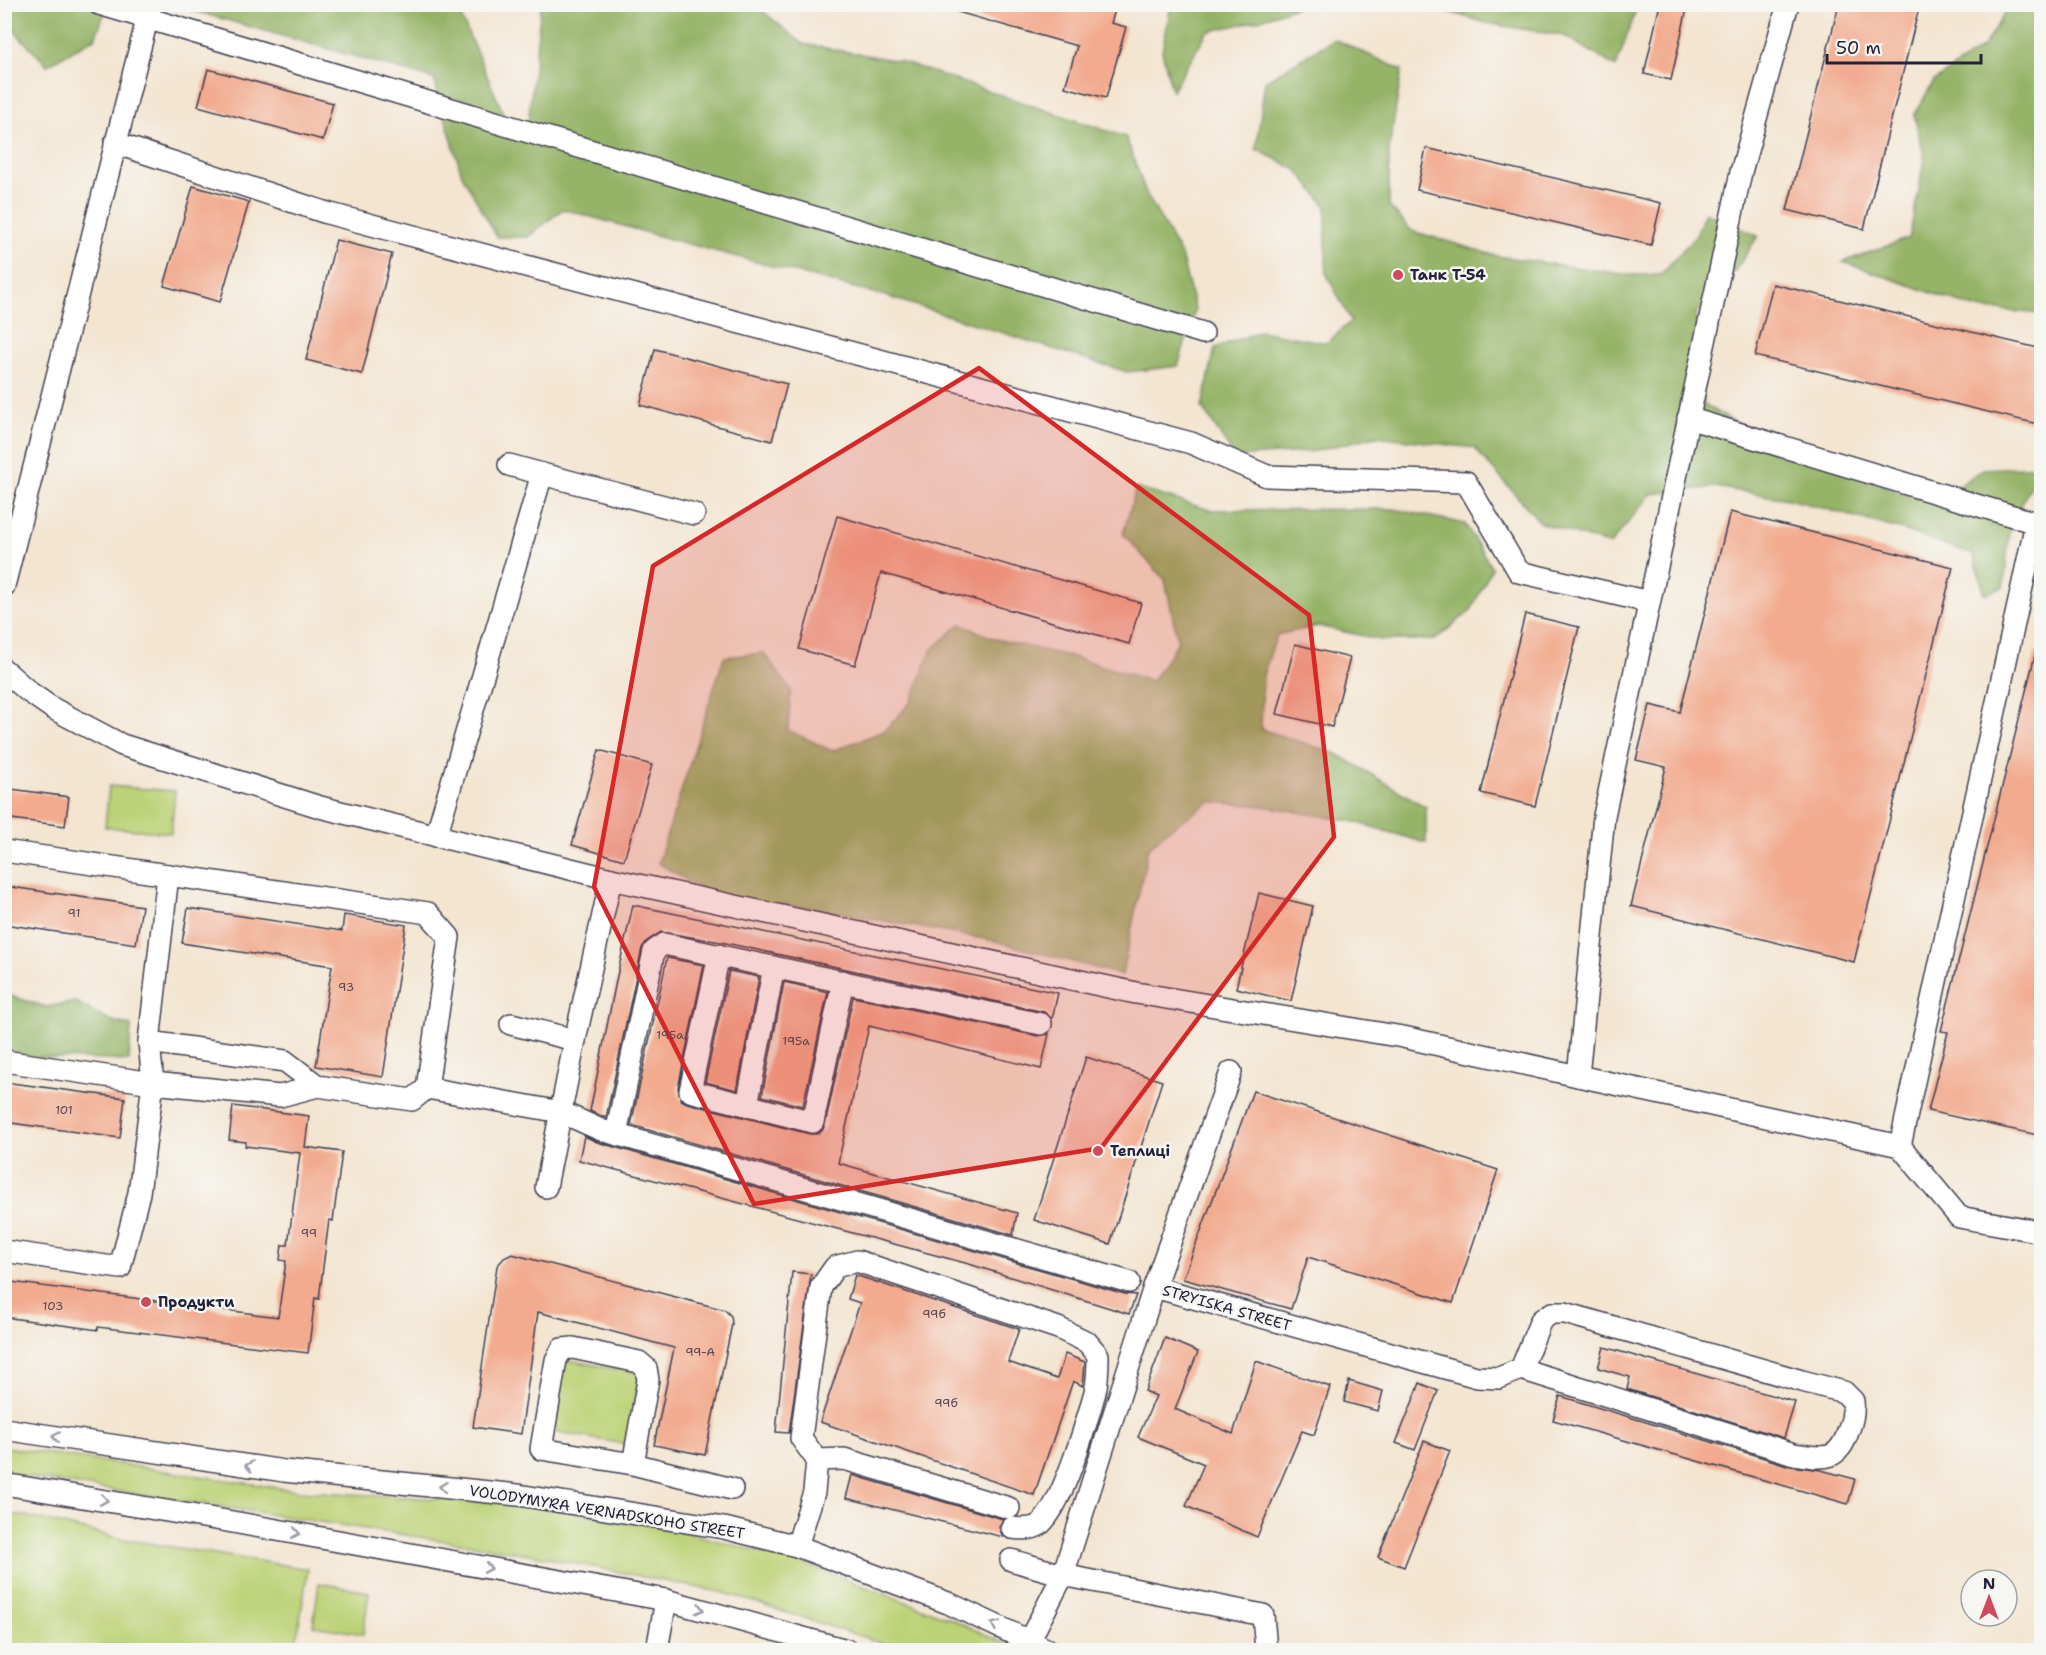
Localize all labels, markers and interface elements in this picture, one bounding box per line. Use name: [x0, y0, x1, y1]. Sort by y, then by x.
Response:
scale bar: [1827, 27, 1982, 65]
text: 50 m: [1836, 36, 1881, 60]
place label: Танк Т-54: [1410, 265, 1486, 285]
marker: Танк Т-54: [1391, 268, 1405, 282]
house number: 91: [67, 905, 81, 921]
house number: 93: [338, 979, 354, 995]
house number: 195а: [656, 1027, 684, 1043]
house number: 195а: [782, 1033, 810, 1049]
house number: 101: [55, 1102, 73, 1118]
place label: Теплиці: [1110, 1141, 1170, 1161]
marker: Теплиці: [1091, 1144, 1105, 1158]
house number: 99: [301, 1225, 317, 1241]
street label: STRYISKA STREET: [1160, 1280, 1294, 1336]
place label: Продукти: [158, 1292, 235, 1312]
marker: Продукти: [139, 1295, 153, 1309]
house number: 103: [43, 1298, 63, 1314]
house number: 99б: [922, 1306, 946, 1322]
house number: 99-А: [685, 1344, 715, 1360]
house number: 99б: [934, 1395, 958, 1411]
one-way arrow: [51, 1431, 61, 1444]
one-way arrow: [244, 1461, 254, 1473]
street label: VOLODYMYRA VERNADSKOHO STREET: [468, 1480, 746, 1544]
one-way arrow: [438, 1481, 447, 1494]
one-way arrow: [98, 1493, 108, 1506]
one-way arrow: [290, 1526, 300, 1539]
one-way arrow: [482, 1561, 492, 1574]
north arrow: [1959, 1568, 2019, 1628]
text: N: [1983, 1573, 1995, 1594]
one-way arrow: [694, 1602, 705, 1614]
one-way arrow: [991, 1620, 1002, 1632]

